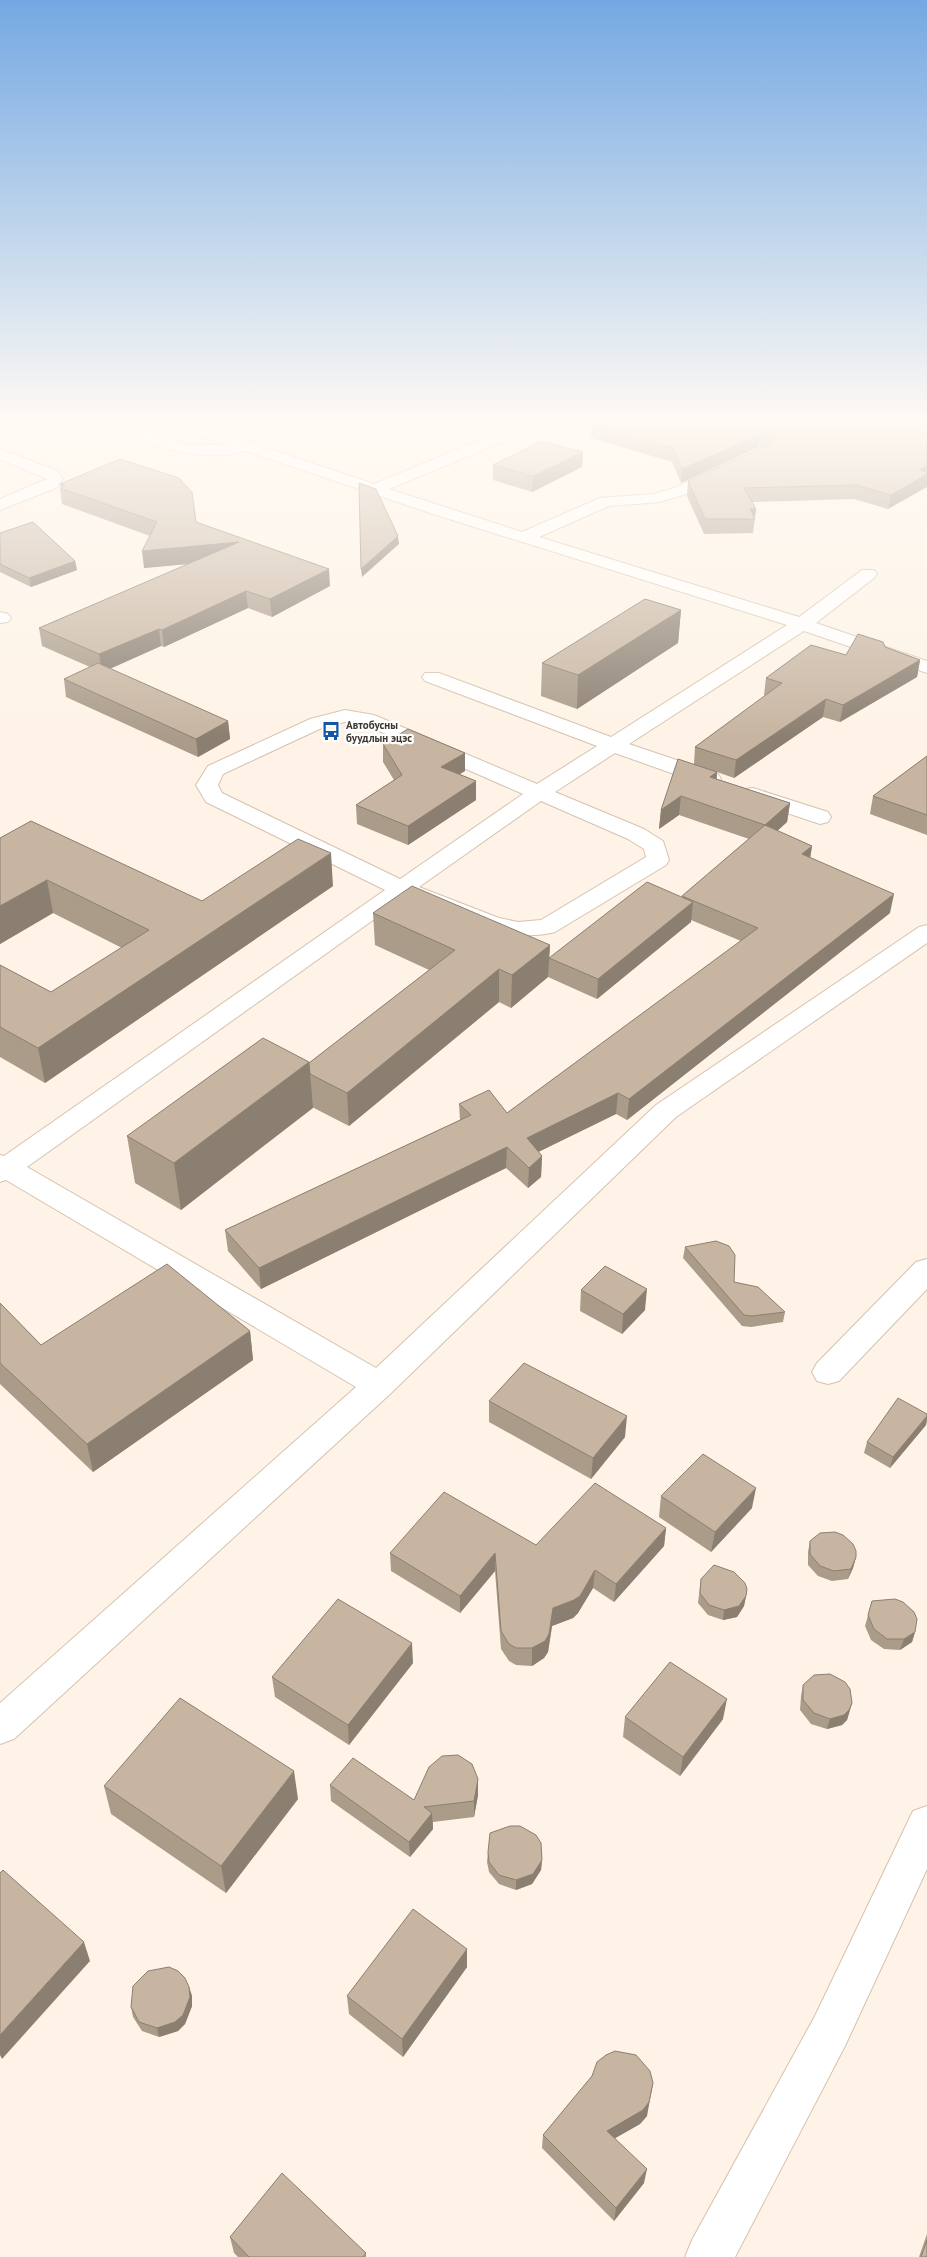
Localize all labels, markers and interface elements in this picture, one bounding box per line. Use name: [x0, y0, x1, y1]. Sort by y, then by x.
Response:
place label: Автобусны буудлын эцэс: [346, 718, 412, 745]
bus stop icon: Автобусны буудлын эцэс: [320, 720, 342, 742]

